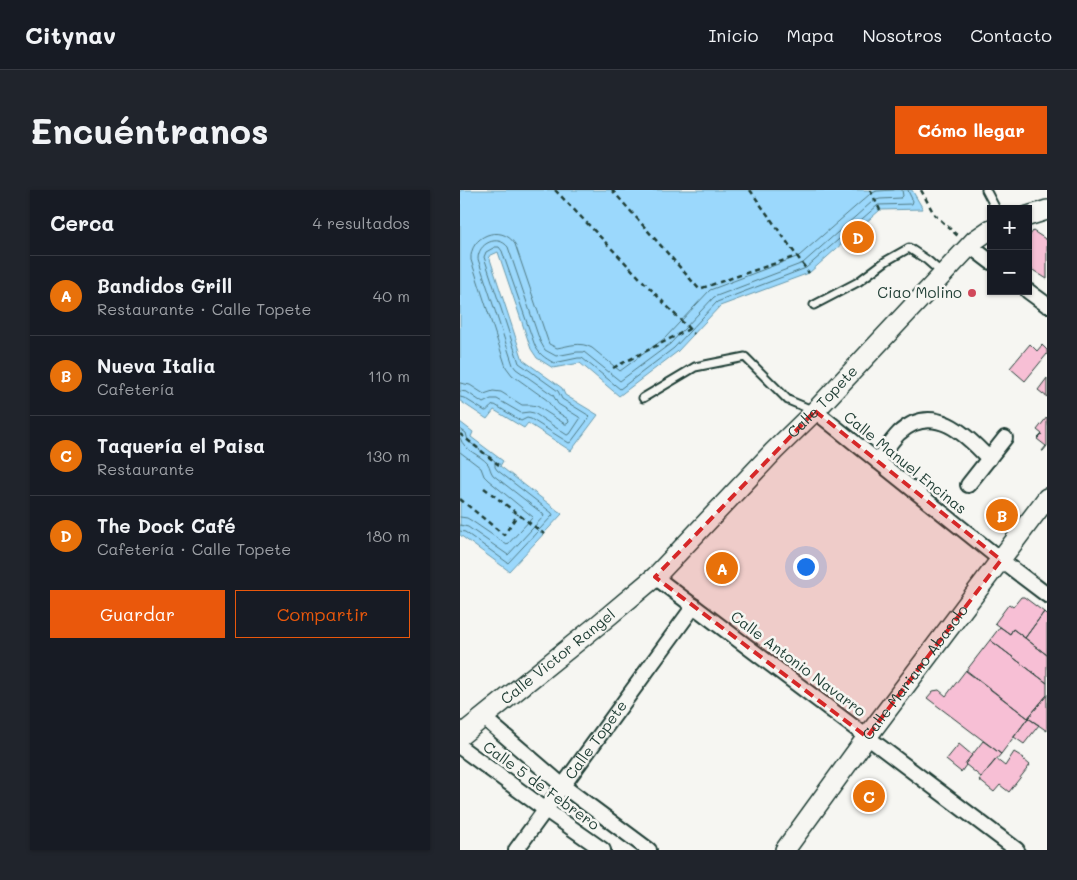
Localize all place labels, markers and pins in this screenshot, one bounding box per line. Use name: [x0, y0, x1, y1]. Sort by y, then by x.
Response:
pin: D: [842, 218, 874, 256]
place label: Ciao Molino: [877, 282, 962, 302]
marker: Ciao Molino: [966, 287, 978, 299]
pin: B: [986, 496, 1018, 534]
pin: A: [706, 549, 738, 587]
pin: C: [853, 777, 885, 815]

